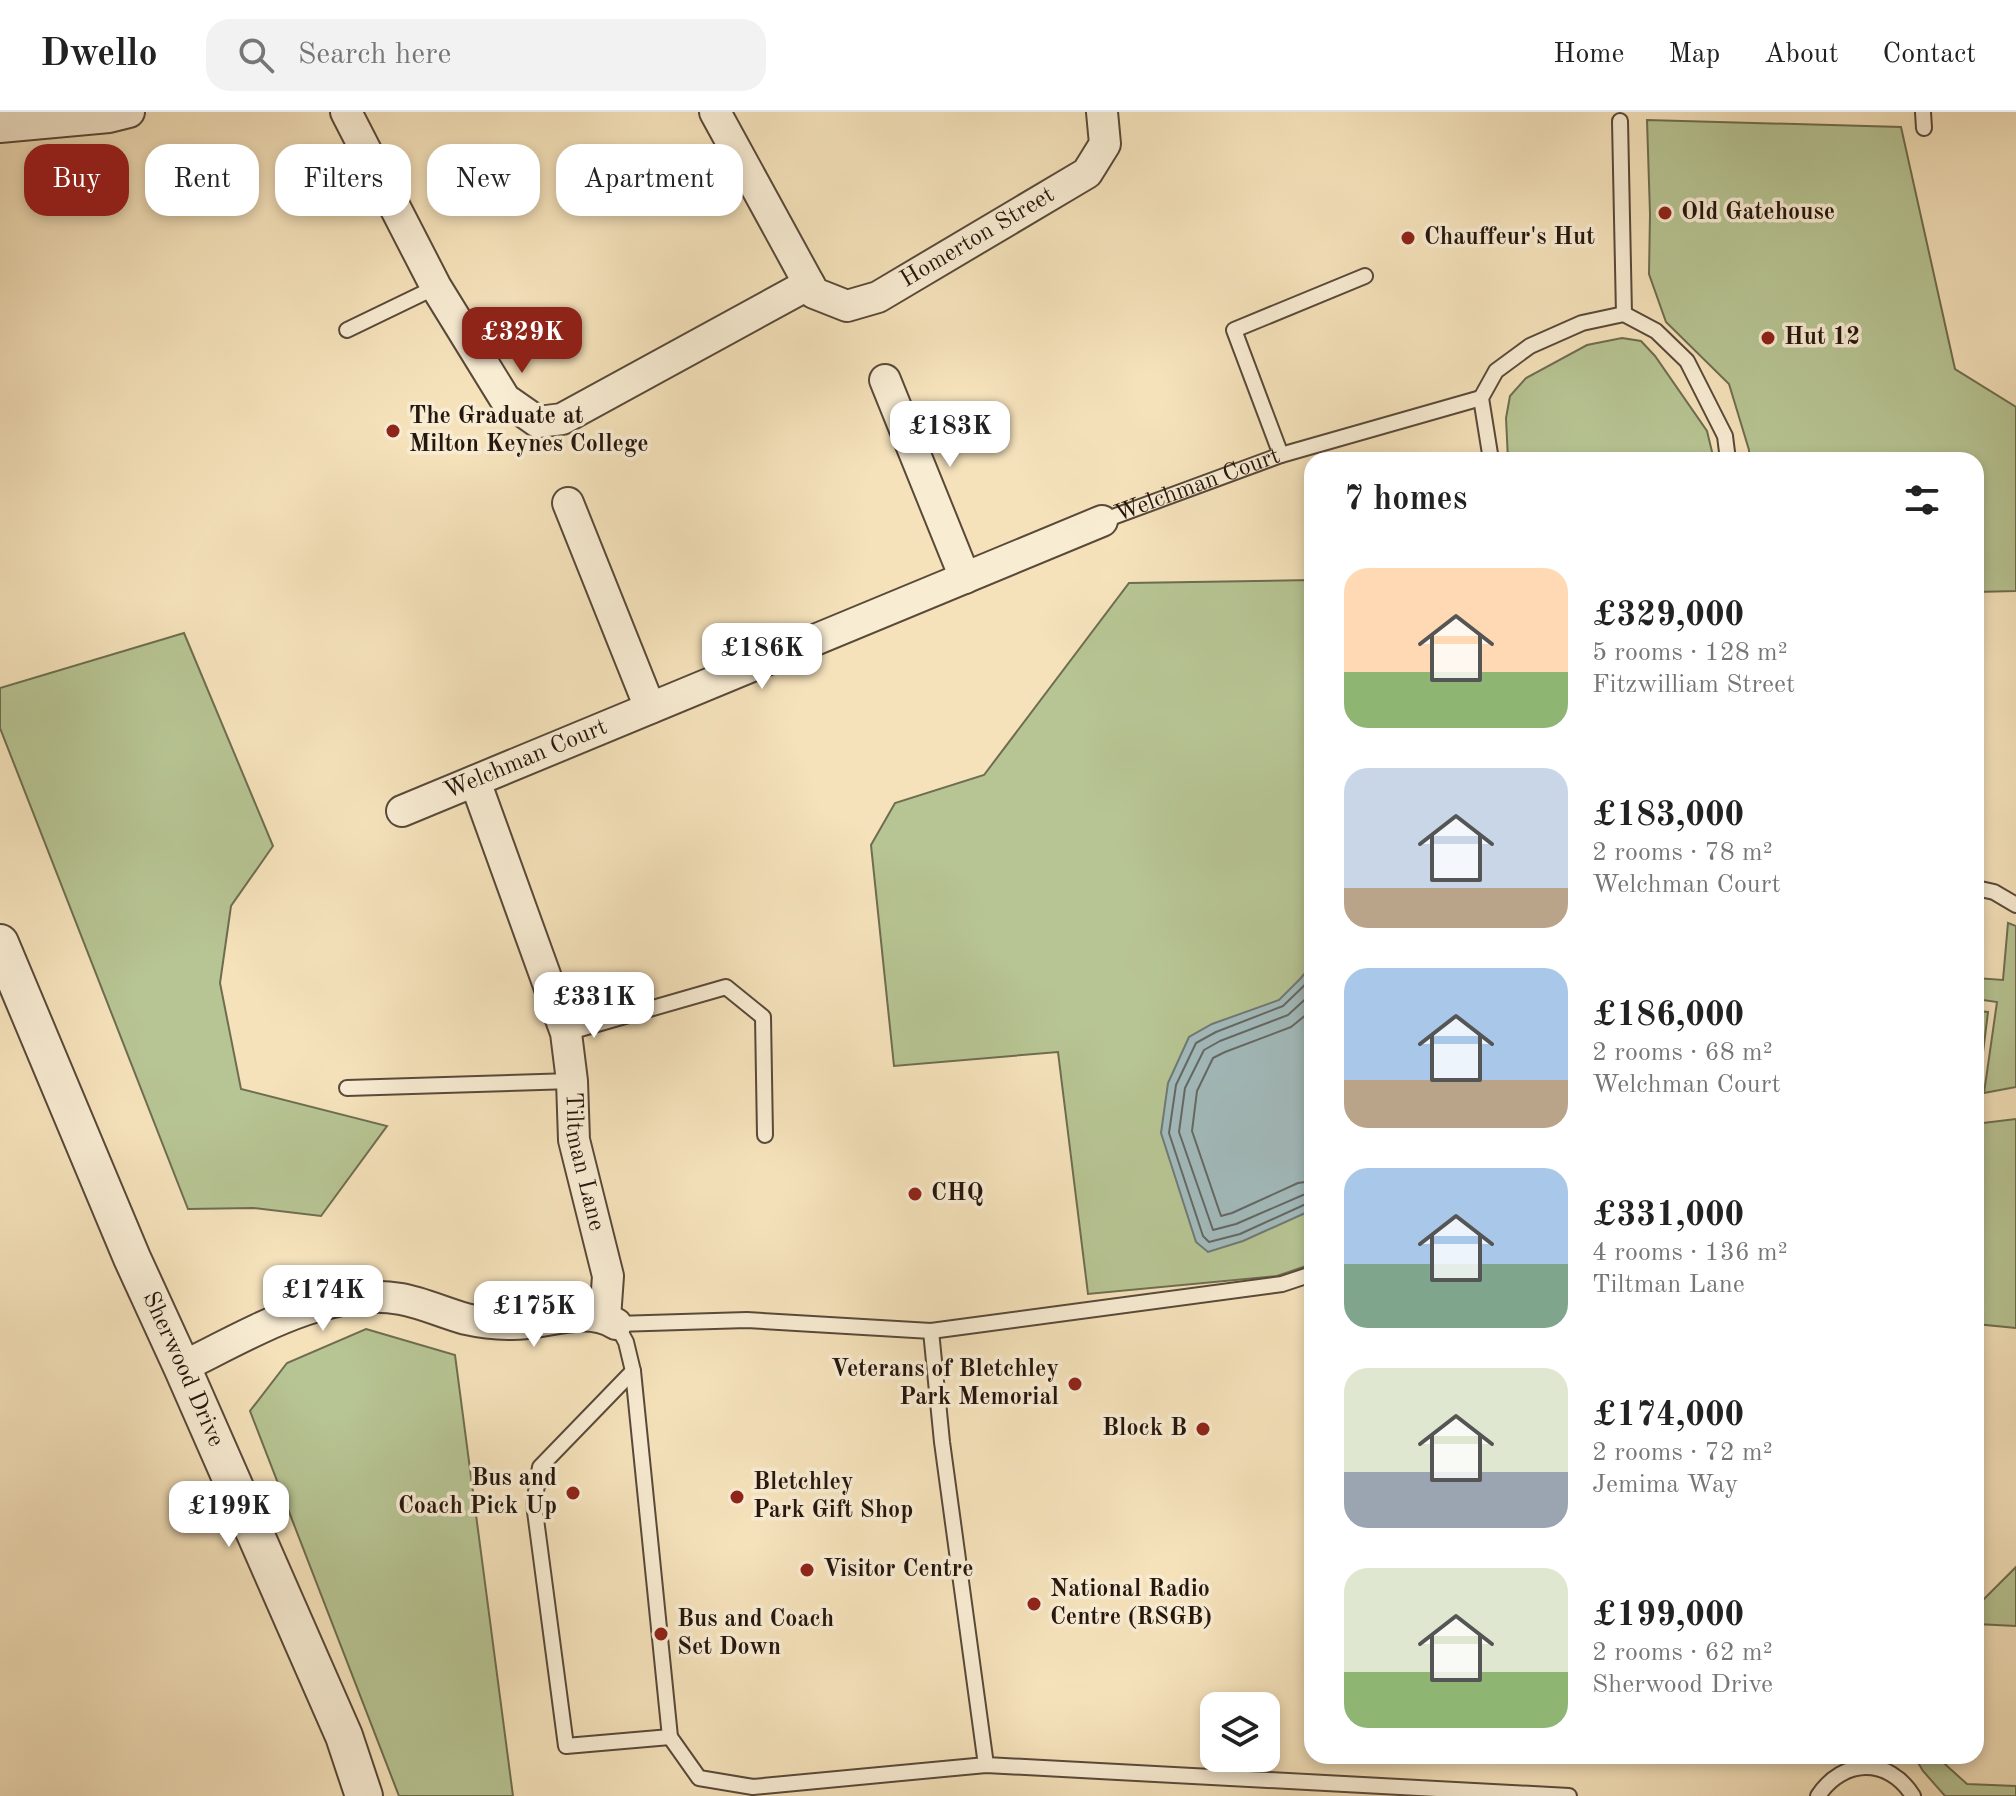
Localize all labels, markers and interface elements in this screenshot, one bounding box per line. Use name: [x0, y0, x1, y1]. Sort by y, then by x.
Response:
search box: [206, 19, 766, 91]
icon: search: [234, 33, 278, 77]
text: Dwello: [40, 36, 158, 74]
text: Search here: [298, 40, 451, 70]
text: Home: [1553, 41, 1624, 69]
text: Map: [1668, 41, 1720, 69]
text: About: [1764, 41, 1839, 69]
text: Contact: [1883, 41, 1976, 69]
chip: Buy: [24, 144, 129, 216]
chip: Rent: [145, 144, 259, 216]
chip: Filters: [275, 144, 411, 216]
chip: New: [427, 144, 540, 216]
chip: Apartment: [556, 144, 743, 216]
street label: Homerton Street: [897, 183, 1059, 293]
place label: Old Gatehouse: [1681, 201, 1835, 225]
marker: Old Gatehouse: [1656, 204, 1674, 222]
place label: Chauffeur's Hut: [1424, 226, 1595, 250]
marker: Chauffeur's Hut: [1399, 229, 1417, 247]
pin: £329K: [466, 307, 578, 375]
text: £329K: [480, 320, 564, 346]
place label: Hut 12: [1784, 326, 1860, 350]
marker: Hut 12: [1759, 329, 1777, 347]
pin: £183K: [894, 401, 1006, 469]
place label: The Graduate at Milton Keynes College: [409, 405, 649, 457]
text: £183K: [908, 414, 992, 440]
marker: The Graduate at Milton Keynes College: [384, 422, 402, 440]
street label: Welchman Court: [1112, 444, 1284, 527]
icon: filters: [1900, 478, 1944, 522]
text: 7 homes: [1344, 483, 1467, 517]
text: £329,000: [1592, 599, 1744, 633]
icon: home: [1408, 600, 1504, 696]
pin: £186K: [706, 623, 818, 691]
text: £186K: [720, 636, 804, 662]
text: 5 rooms · 128 m²: [1592, 640, 1788, 666]
text: Fitzwilliam Street: [1592, 672, 1795, 698]
street label: Welchman Court: [441, 715, 611, 804]
text: £183,000: [1592, 799, 1744, 833]
icon: home: [1408, 800, 1504, 896]
text: 2 rooms · 78 m²: [1592, 840, 1773, 866]
text: Welchman Court: [1592, 872, 1781, 898]
pin: £331K: [538, 972, 650, 1040]
text: £331K: [552, 985, 636, 1011]
text: £186,000: [1592, 999, 1744, 1033]
icon: home: [1408, 1000, 1504, 1096]
text: 2 rooms · 68 m²: [1592, 1040, 1773, 1066]
text: Welchman Court: [1592, 1072, 1781, 1098]
street label: Tiltman Lane: [560, 1092, 608, 1233]
place label: CHQ: [931, 1182, 984, 1206]
marker: CHQ: [906, 1185, 924, 1203]
text: £331,000: [1592, 1199, 1744, 1233]
icon: home: [1408, 1200, 1504, 1296]
text: 4 rooms · 136 m²: [1592, 1240, 1788, 1266]
pin: £174K: [267, 1265, 379, 1333]
text: Tiltman Lane: [1592, 1272, 1745, 1298]
text: £174K: [281, 1278, 365, 1304]
pin: £175K: [478, 1281, 590, 1349]
street label: Sherwood Drive: [137, 1288, 228, 1451]
text: £175K: [492, 1294, 576, 1320]
place label: Veterans of Bletchley Park Memorial: [831, 1358, 1059, 1410]
marker: Veterans of Bletchley Park Memorial: [1066, 1375, 1084, 1393]
text: £174,000: [1592, 1399, 1744, 1433]
icon: home: [1408, 1400, 1504, 1496]
place label: Block B: [1102, 1417, 1187, 1441]
marker: Block B: [1194, 1420, 1212, 1438]
text: 2 rooms · 72 m²: [1592, 1440, 1773, 1466]
place label: Bus and Coach Pick Up: [398, 1467, 557, 1519]
place label: Bletchley Park Gift Shop: [753, 1471, 913, 1523]
text: Jemima Way: [1592, 1472, 1738, 1498]
pin: £199K: [173, 1481, 285, 1549]
marker: Bus and Coach Pick Up: [564, 1484, 582, 1502]
marker: Bletchley Park Gift Shop: [728, 1488, 746, 1506]
text: £199K: [187, 1494, 271, 1520]
place label: Visitor Centre: [823, 1558, 973, 1582]
marker: Visitor Centre: [798, 1561, 816, 1579]
place label: National Radio Centre (RSGB): [1050, 1578, 1212, 1630]
marker: National Radio Centre (RSGB): [1025, 1595, 1043, 1613]
text: £199,000: [1592, 1599, 1744, 1633]
icon: home: [1408, 1600, 1504, 1696]
place label: Bus and Coach Set Down: [677, 1608, 834, 1660]
marker: Bus and Coach Set Down: [652, 1625, 670, 1643]
text: 2 rooms · 62 m²: [1592, 1640, 1773, 1666]
text: Sherwood Drive: [1592, 1672, 1773, 1698]
map controls: [1200, 1692, 1280, 1772]
button: layers: [1200, 1692, 1280, 1772]

